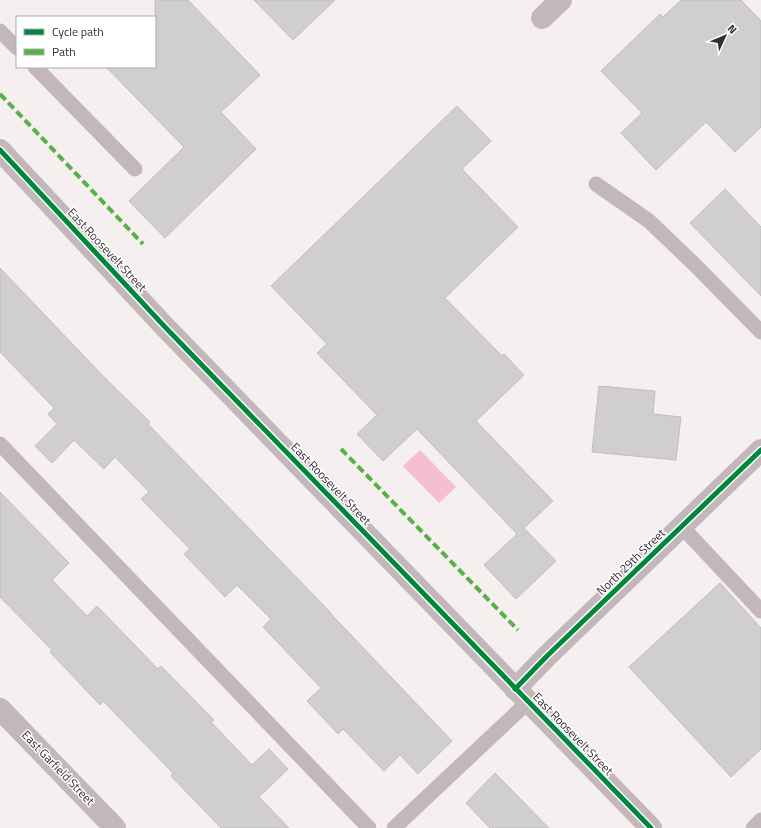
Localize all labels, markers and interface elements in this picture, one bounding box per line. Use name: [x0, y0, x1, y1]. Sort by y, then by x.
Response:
legend: [16, 16, 156, 68]
north arrow: [705, 16, 745, 56]
text: N: [724, 21, 741, 37]
text: Cycle path: [52, 22, 104, 41]
text: Path: [52, 42, 76, 61]
street label: East Roosevelt Street: [63, 203, 152, 297]
street label: East Roosevelt Street: [287, 438, 377, 530]
street label: North 29th Street: [592, 523, 670, 600]
street label: East Roosevelt Street: [529, 688, 619, 780]
street label: East Garfield Street: [17, 726, 100, 810]

